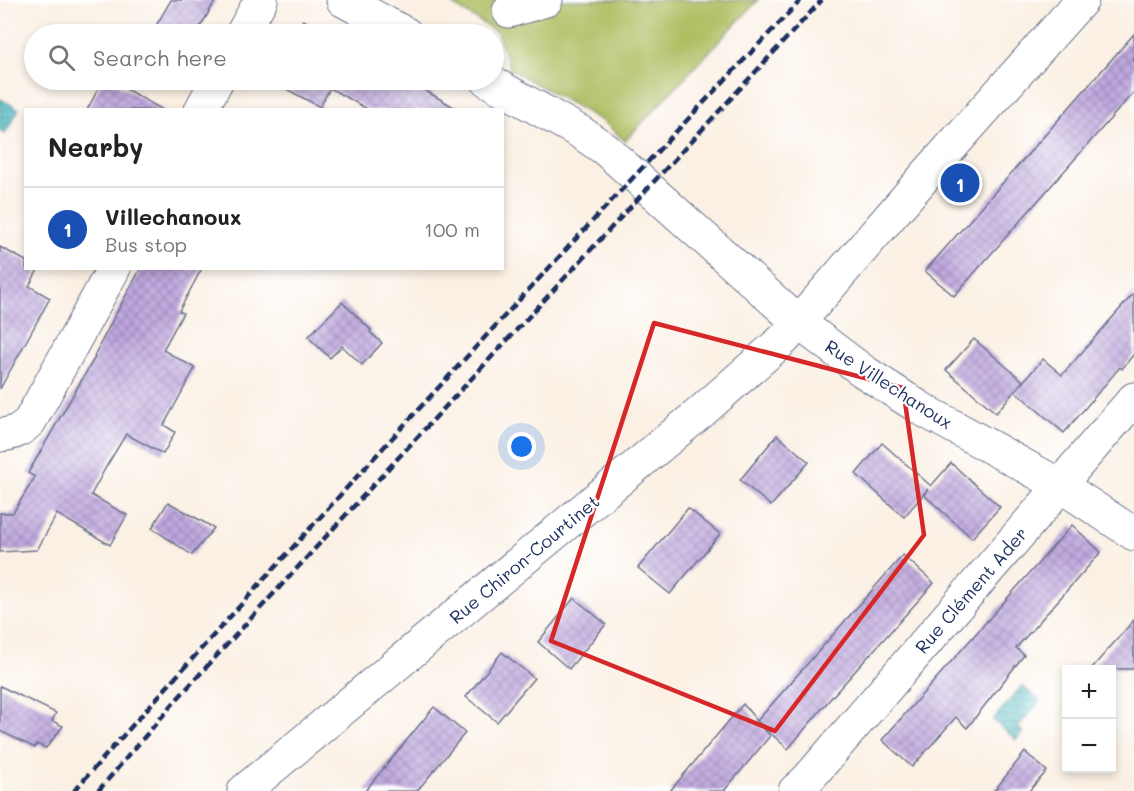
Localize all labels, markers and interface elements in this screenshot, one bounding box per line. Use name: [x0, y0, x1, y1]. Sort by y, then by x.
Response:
search box: [24, 24, 504, 90]
icon: search: [45, 41, 78, 74]
text: Search here: [93, 43, 227, 72]
text: Nearby: [48, 130, 143, 164]
pin: 1: [940, 160, 980, 206]
text: Villechanoux: [105, 202, 242, 231]
text: 1: [63, 216, 72, 242]
text: 100 m: [424, 216, 480, 242]
text: Bus stop: [105, 231, 187, 257]
street label: Rue Villechanoux: [821, 334, 957, 434]
your location: [507, 432, 536, 461]
street label: Rue Chiron-Courtinet: [444, 489, 604, 629]
street label: Rue Clément Ader: [909, 522, 1033, 658]
map controls: [1062, 665, 1116, 773]
button: +: [1062, 665, 1116, 719]
button: −: [1062, 719, 1116, 773]

